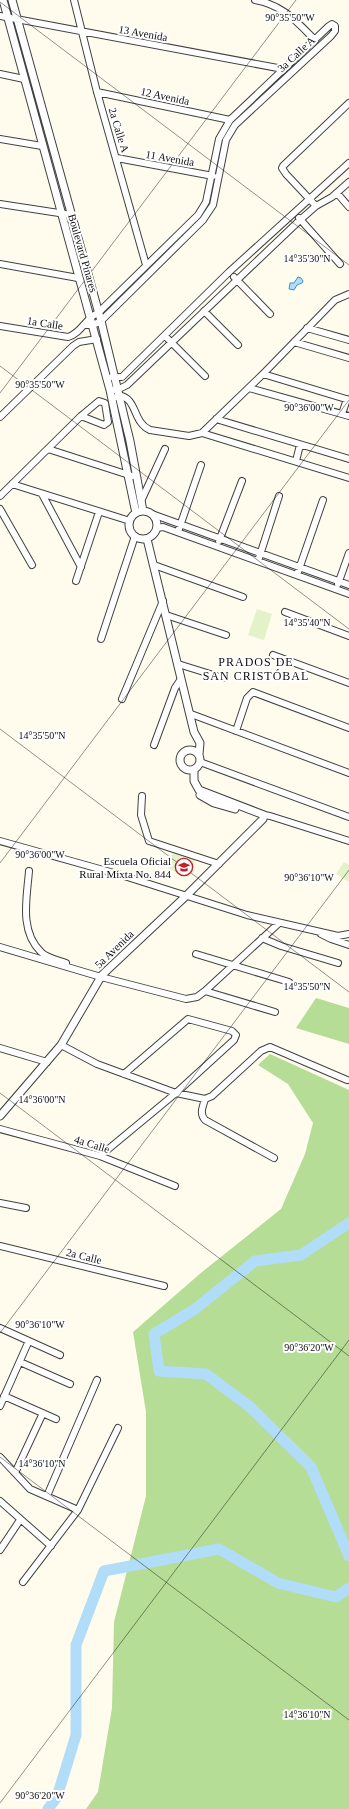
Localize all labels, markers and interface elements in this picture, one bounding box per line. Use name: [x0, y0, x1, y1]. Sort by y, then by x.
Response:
text: 90°35'50"W: [265, 12, 315, 23]
street label: 13 Avenida: [118, 23, 169, 43]
street label: 3a Calle A: [275, 34, 317, 74]
street label: 12 Avenida: [139, 85, 191, 107]
street label: 2a Calle A: [106, 106, 132, 154]
street label: 11 Avenida: [145, 148, 195, 168]
street label: Boulevard Pinares: [66, 212, 100, 294]
text: 14°35'30"N: [283, 253, 331, 264]
street label: 1a Calle: [26, 314, 64, 332]
text: 90°35'50"W: [15, 379, 65, 390]
text: 90°36'00"W: [284, 402, 334, 413]
text: 14°35'40"N: [283, 617, 331, 628]
district label: PRADOS DE SAN CRISTÓBAL: [203, 655, 309, 683]
text: 14°35'50"N: [18, 730, 66, 741]
text: 90°36'00"W: [15, 849, 65, 860]
place label: Escuela Oficial Rural Mixta No. 844: [79, 855, 171, 880]
school or university icon: Escuela Oficial Rural Mixta No. 844: [174, 857, 194, 877]
text: 90°36'10"W: [284, 872, 334, 883]
street label: 5a Avenida: [92, 928, 136, 970]
text: 14°35'50"N: [283, 981, 331, 992]
text: 14°36'00"N: [18, 1094, 66, 1105]
street label: 4a Calle: [73, 1133, 111, 1155]
street label: 2a Calle: [65, 1246, 103, 1266]
text: 90°36'10"W: [15, 1319, 65, 1330]
text: 90°36'20"W: [284, 1342, 334, 1353]
text: 14°36'10"N: [18, 1458, 66, 1469]
text: 14°36'10"N: [283, 1709, 331, 1720]
text: 90°36'20"W: [15, 1790, 65, 1801]

